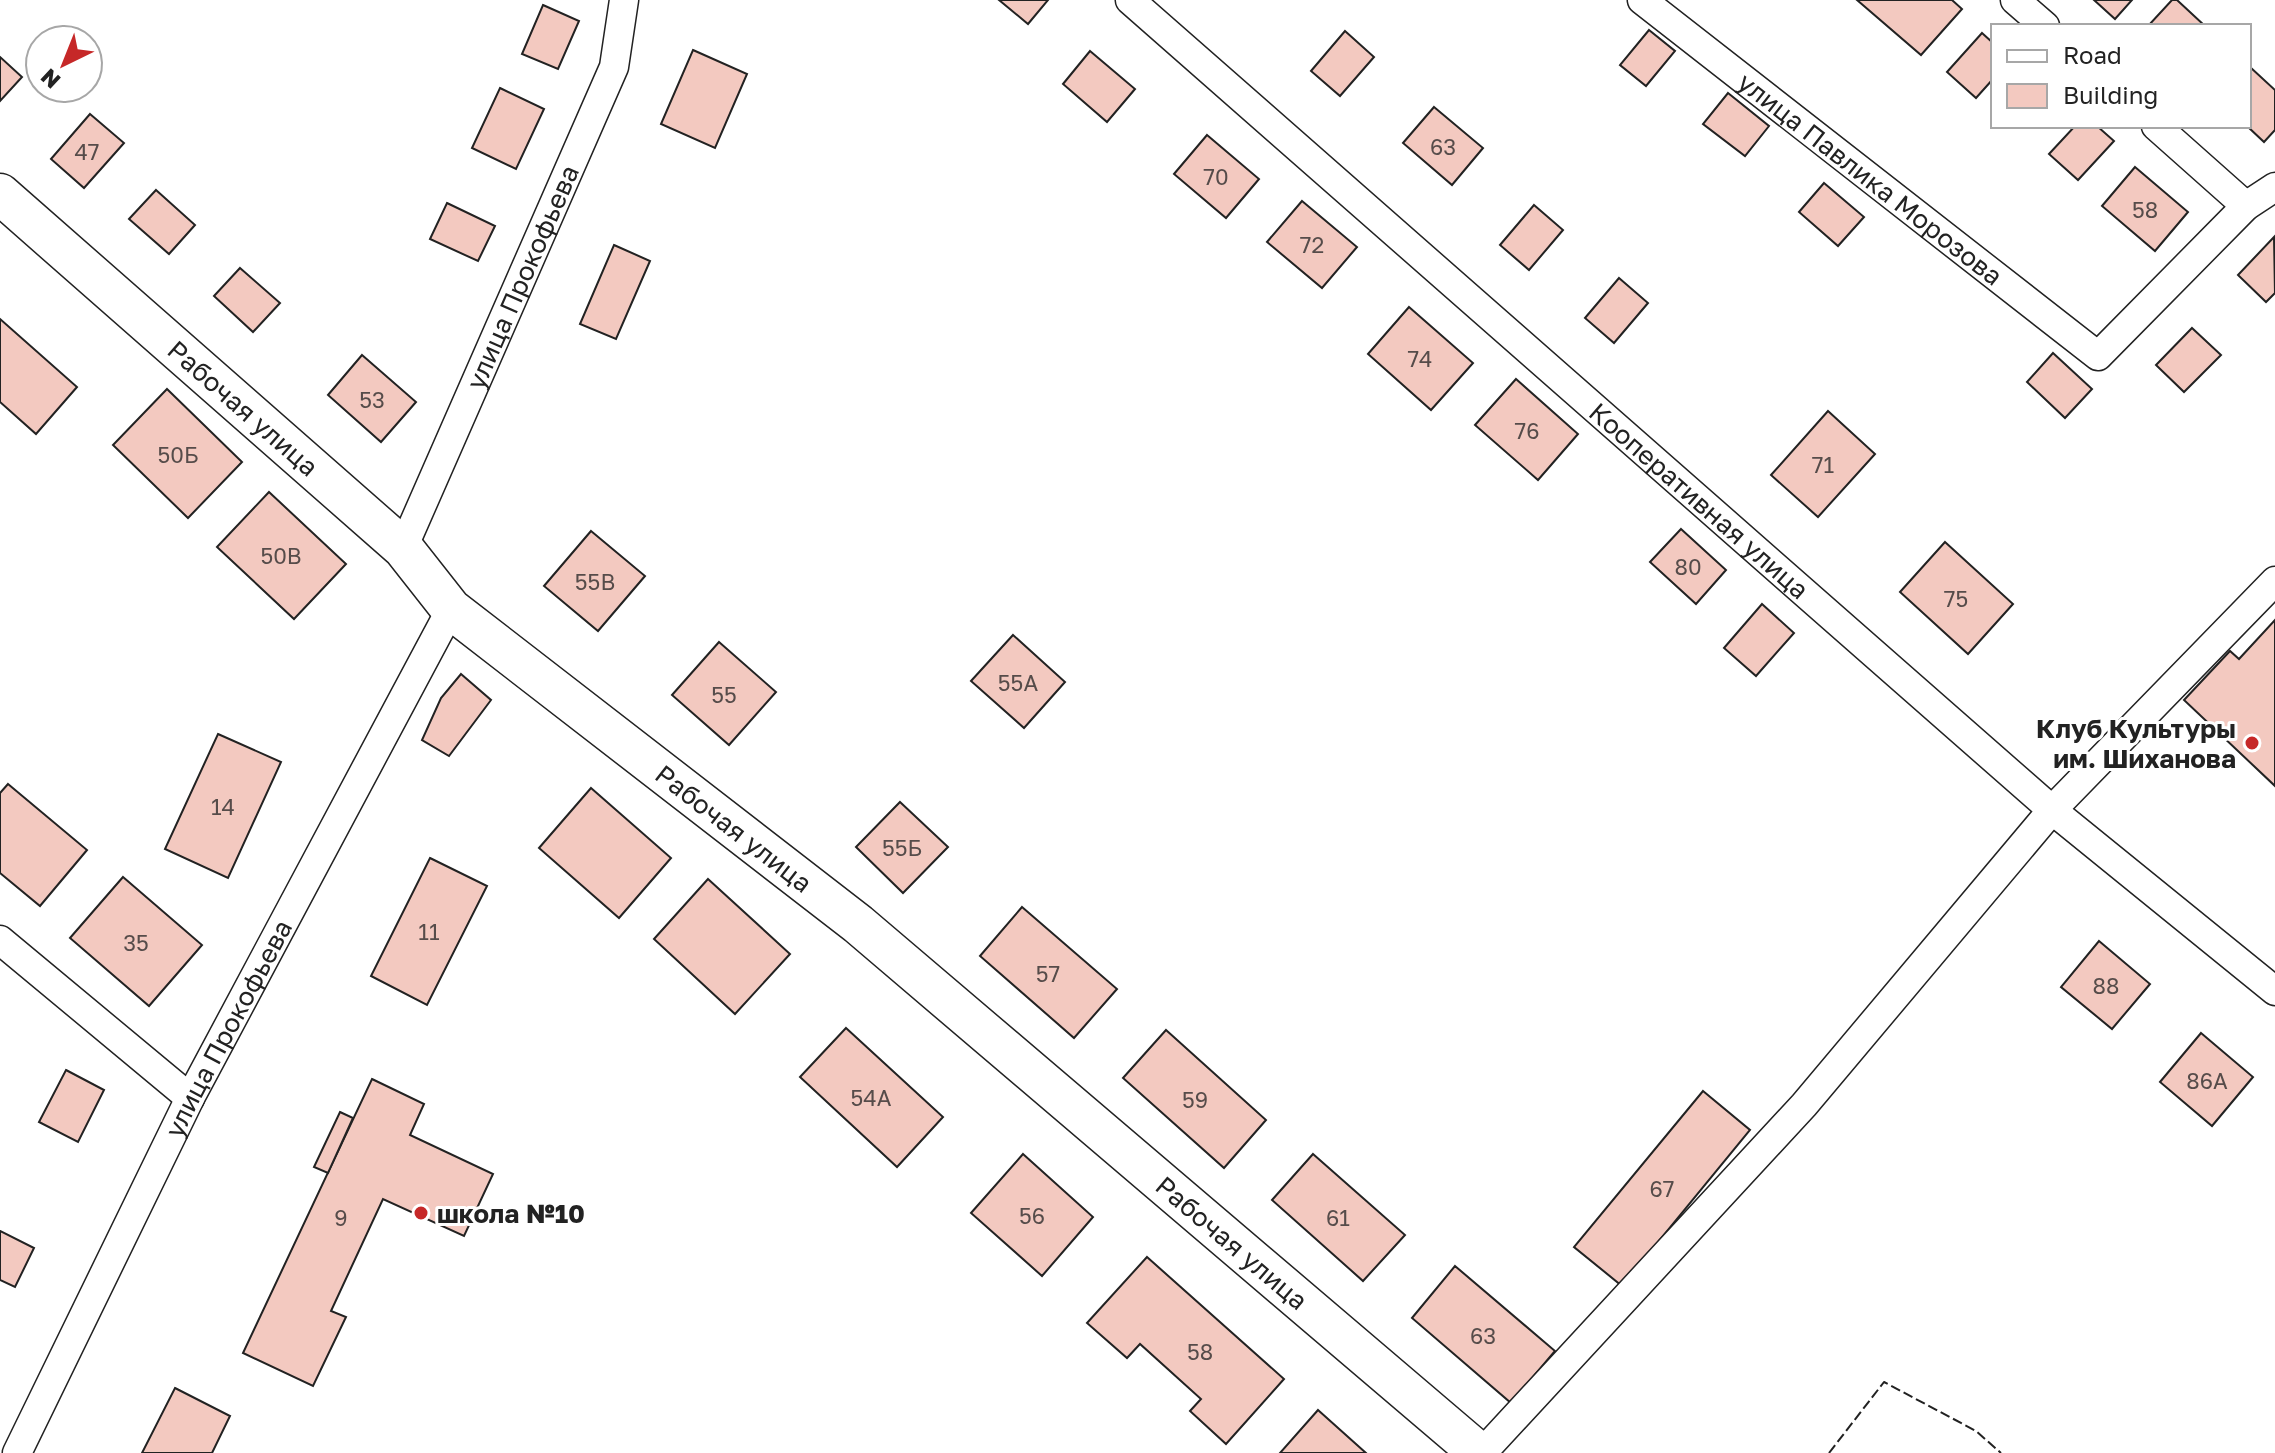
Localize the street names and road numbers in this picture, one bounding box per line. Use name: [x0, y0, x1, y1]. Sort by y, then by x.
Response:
street label: улица Павлика Морозова: [1732, 66, 2009, 291]
street label: улица Прокофьева: [459, 160, 585, 394]
street label: Рабочая улица: [162, 334, 325, 482]
street label: Кооперативная улица: [1583, 396, 1815, 605]
street label: Рабочая улица: [650, 758, 819, 898]
street label: улица Прокофьева: [158, 914, 298, 1142]
street label: Рабочая улица: [1150, 1169, 1314, 1316]

